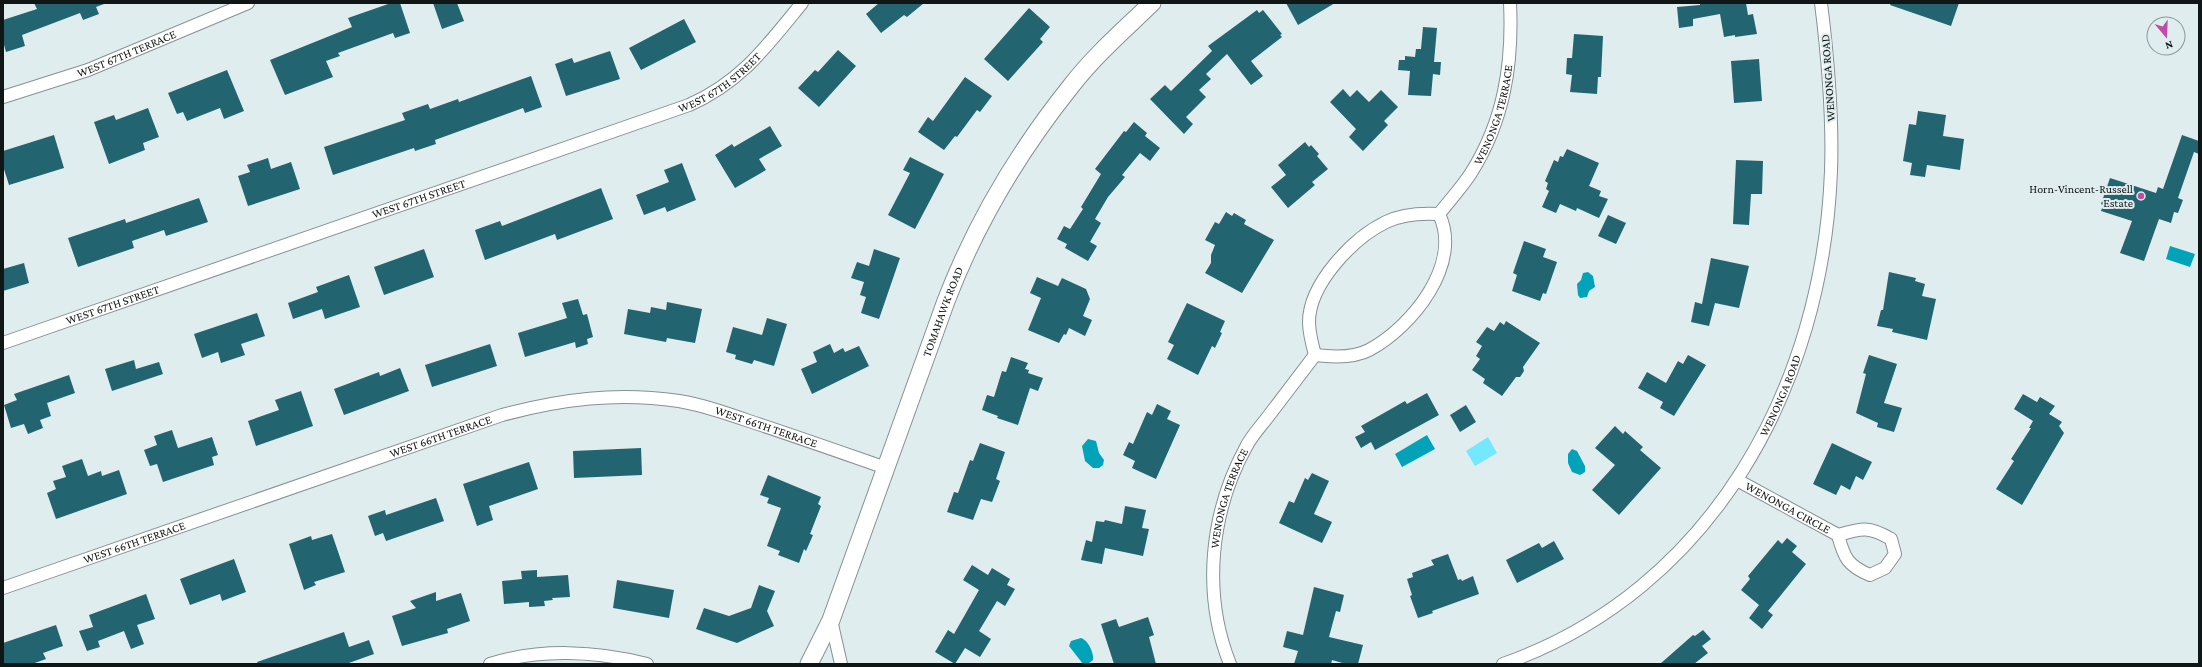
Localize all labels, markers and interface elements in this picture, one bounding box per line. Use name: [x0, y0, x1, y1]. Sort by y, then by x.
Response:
north arrow: [2146, 16, 2186, 56]
street label: WEST 67TH TERRACE: [75, 27, 179, 80]
street label: WENONGA ROAD: [1818, 34, 1838, 122]
text: N: [2163, 39, 2175, 53]
street label: WEST 67TH STREET: [676, 49, 764, 115]
street label: WENONGA TERRACE: [1470, 64, 1515, 167]
street label: WEST 67TH STREET: [370, 176, 468, 221]
place label: Horn-Vincent-Russell Estate: [2029, 182, 2133, 210]
marker: Horn-Vincent-Russell Estate: [2136, 191, 2146, 201]
street label: TOMAHAWK ROAD: [919, 265, 966, 359]
street label: WEST 67TH STREET: [64, 282, 162, 328]
street label: WENONGA ROAD: [1756, 353, 1804, 439]
street label: WEST 66TH TERRACE: [713, 403, 820, 451]
street label: WEST 66TH TERRACE: [388, 412, 494, 460]
street label: WENONGA TERRACE: [1208, 445, 1251, 549]
street label: WENONGA CIRCLE: [1743, 479, 1833, 537]
street label: WEST 66TH TERRACE: [81, 518, 188, 567]

